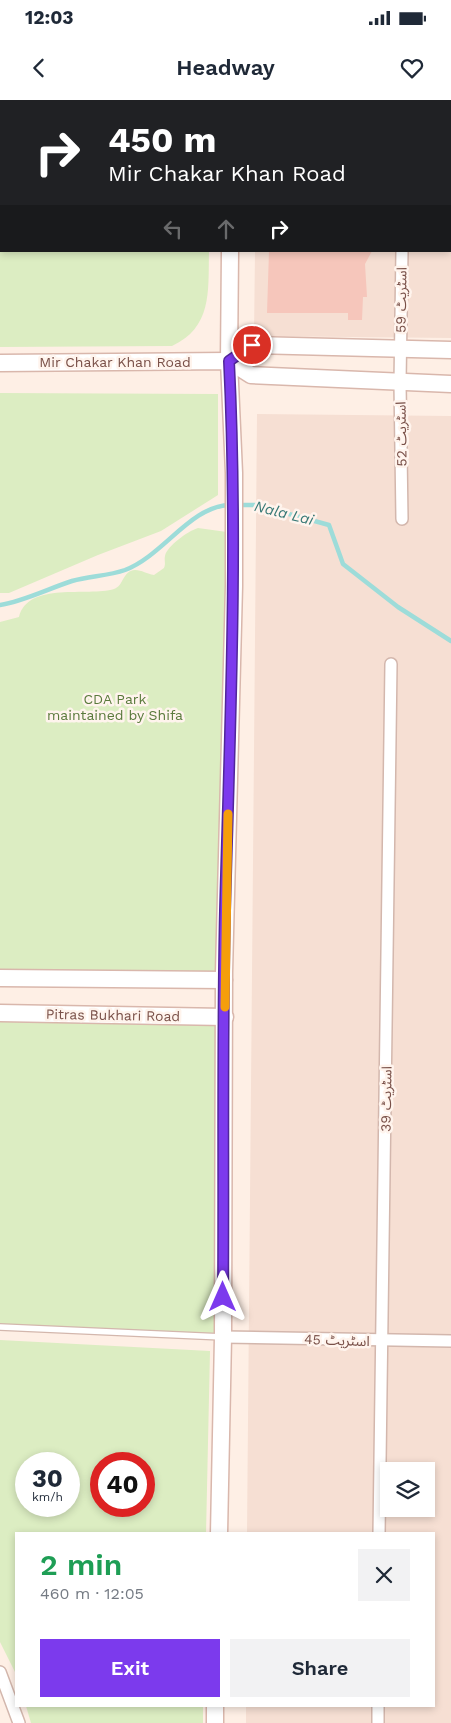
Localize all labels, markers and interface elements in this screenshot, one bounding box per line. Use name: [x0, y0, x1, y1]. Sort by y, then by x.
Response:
text: 12:03: [25, 6, 74, 29]
icon: back: [25, 54, 53, 82]
icon: heart: [398, 54, 426, 82]
text: Headway: [176, 55, 275, 80]
text: 450 m: [108, 119, 217, 161]
icon: right: [25, 120, 90, 185]
text: Mir Chakar Khan Road: [108, 161, 346, 186]
icon: left: [159, 215, 187, 243]
icon: ahead: [212, 215, 240, 243]
icon: right: [265, 215, 293, 243]
street label: اسٹریٹ 59: [392, 267, 411, 333]
pin: [231, 324, 273, 366]
icon: arrive: [238, 331, 266, 359]
street label: Mir Chakar Khan Road: [39, 354, 191, 370]
street label: اسٹریٹ 52: [392, 401, 411, 467]
water label: Nala Lai: [253, 497, 316, 529]
park label: CDA Park maintained by Shifa: [47, 691, 183, 723]
street label: Pitras Bukhari Road: [46, 1006, 180, 1024]
street label: اسٹریٹ 39: [377, 1066, 396, 1132]
position arrow: [196, 1270, 248, 1322]
street label: اسٹریٹ 45: [304, 1331, 370, 1350]
speed limit sign: 40: [90, 1452, 155, 1517]
map controls: [380, 1462, 435, 1517]
button: layers: [380, 1462, 435, 1517]
text: 30: [32, 1464, 63, 1493]
text: km/h: [32, 1490, 63, 1504]
text: 2 min: [40, 1547, 122, 1582]
button: close: [358, 1549, 410, 1601]
text: 460 m · 12:05: [40, 1584, 144, 1603]
button: Exit: [40, 1639, 220, 1697]
button: Share: [230, 1639, 410, 1697]

